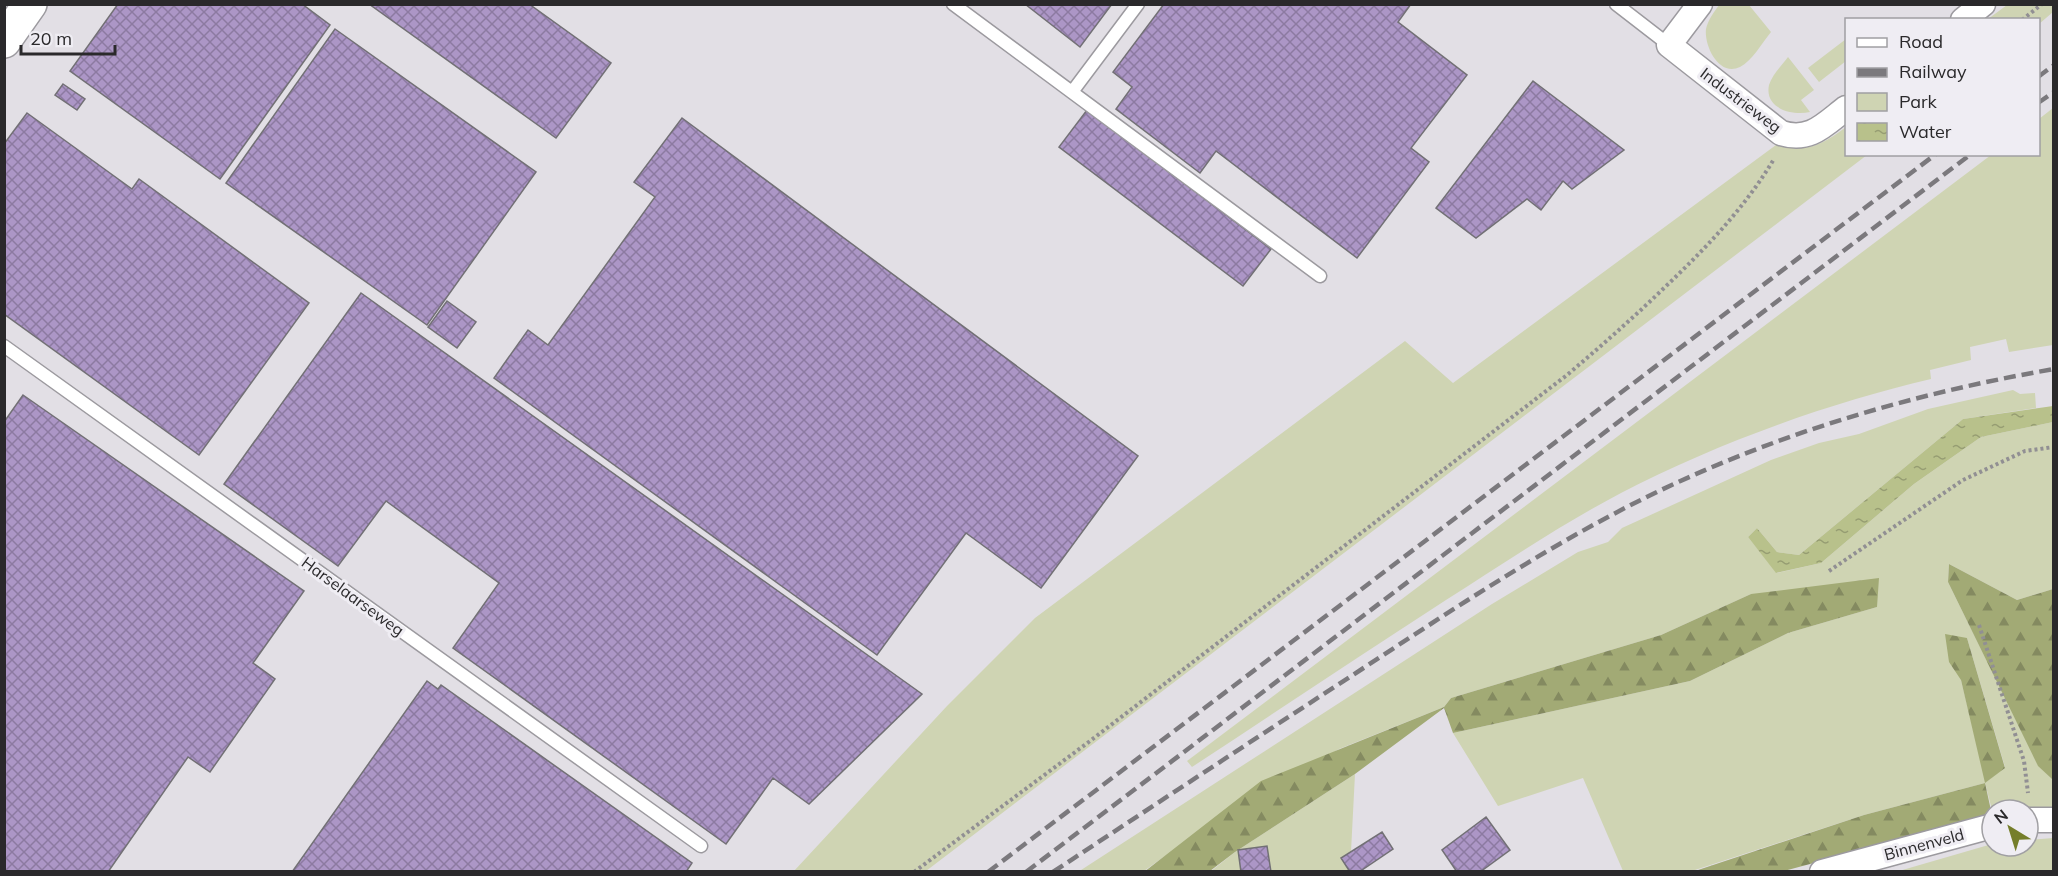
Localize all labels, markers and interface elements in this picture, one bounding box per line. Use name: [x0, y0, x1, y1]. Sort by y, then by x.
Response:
scale bar: [21, 18, 116, 56]
legend: [1845, 18, 2040, 156]
text: 20 m: [30, 27, 72, 50]
text: Road: [1899, 30, 1943, 53]
text: Railway: [1899, 60, 1967, 83]
street label: Industrieweg: [1697, 63, 1785, 137]
text: Park: [1899, 90, 1938, 113]
text: Water: [1899, 120, 1952, 143]
street label: Harselaarseweg: [298, 552, 408, 640]
north arrow: [1980, 798, 2040, 858]
text: N: [1990, 805, 2012, 828]
street label: Binnenveld: [1882, 824, 1966, 864]

